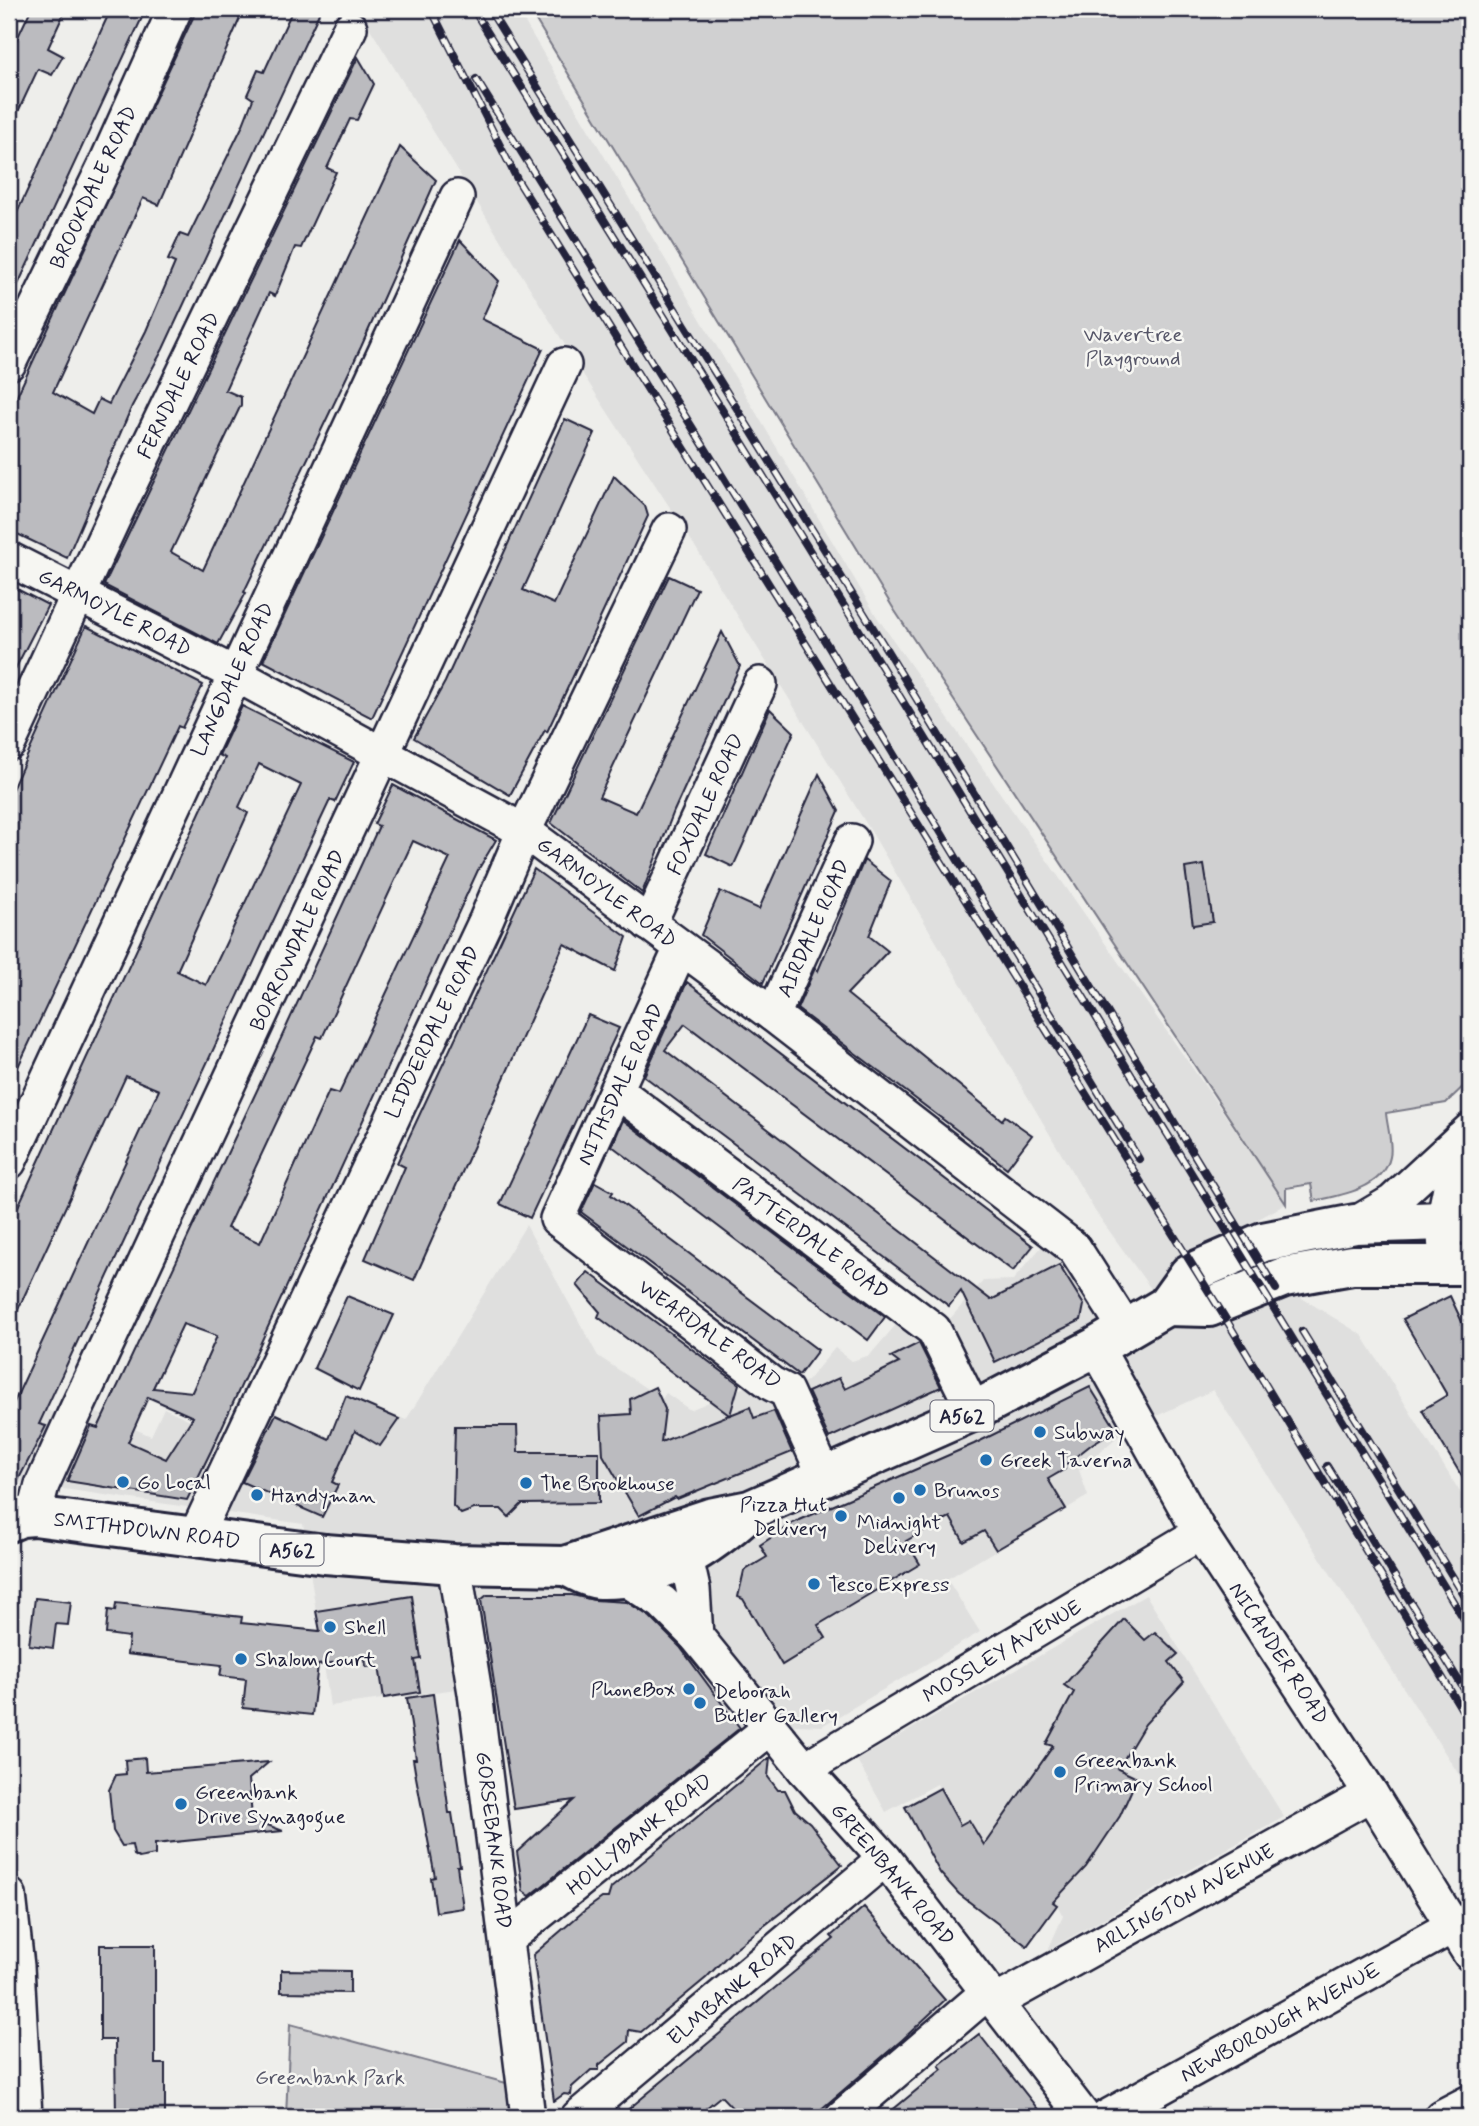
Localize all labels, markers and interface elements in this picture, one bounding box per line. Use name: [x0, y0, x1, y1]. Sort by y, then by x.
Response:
street label: BROOKDALE ROAD: [44, 101, 144, 274]
street label: FERNDALE ROAD: [131, 307, 227, 464]
park label: Wavertree Playground: [1083, 321, 1183, 373]
street label: GARMOYLE ROAD: [33, 562, 196, 664]
street label: LANGDALE ROAD: [185, 598, 281, 761]
street label: FOXDALE ROAD: [661, 729, 751, 880]
street label: GARMOYLE ROAD: [531, 831, 682, 955]
street label: BORROWDALE ROAD: [244, 845, 352, 1036]
street label: AIRDALE ROAD: [771, 855, 857, 1002]
street label: LIDDERDALE ROAD: [379, 941, 487, 1124]
street label: NITHSDALE ROAD: [571, 999, 671, 1170]
street label: PATTERDALE ROAD: [727, 1171, 894, 1307]
street label: WEARDALE ROAD: [632, 1273, 787, 1396]
road number: A562: [930, 1400, 993, 1432]
place label: Subway: [1054, 1419, 1125, 1447]
marker: Subway: [1032, 1424, 1048, 1440]
place label: Greek Taverna: [1000, 1447, 1133, 1475]
marker: Greek Taverna: [978, 1452, 994, 1468]
place label: Go Local: [137, 1469, 211, 1497]
place label: The Brookhouse: [540, 1470, 675, 1498]
marker: Go Local: [115, 1474, 131, 1490]
marker: The Brookhouse: [518, 1475, 534, 1491]
place label: Brunos: [934, 1477, 1000, 1505]
place label: Handyman: [271, 1482, 376, 1510]
marker: Brunos: [912, 1482, 928, 1498]
marker: Handyman: [249, 1487, 265, 1503]
marker: Midnight Delivery: [891, 1490, 907, 1506]
place label: Pizza Hut Delivery: [740, 1491, 827, 1543]
street label: SMITHDOWN ROAD: [52, 1506, 242, 1556]
marker: Pizza Hut Delivery: [833, 1508, 849, 1524]
place label: Midnight Delivery: [857, 1509, 941, 1561]
road number: A562: [260, 1534, 324, 1566]
place label: Tesco Express: [828, 1571, 949, 1599]
marker: Tesco Express: [806, 1576, 822, 1592]
street label: NICANDER ROAD: [1222, 1577, 1335, 1730]
street label: MOSSLEY AVENUE: [918, 1593, 1087, 1710]
place label: Shell: [344, 1614, 386, 1642]
marker: Shell: [322, 1619, 338, 1635]
place label: Shalom Court: [255, 1646, 377, 1674]
marker: Shalom Court: [233, 1651, 249, 1667]
place label: PhoneBox: [591, 1676, 675, 1704]
place label: Deborah Butler Gallery: [714, 1678, 838, 1730]
marker: PhoneBox: [681, 1681, 697, 1697]
marker: Deborah Butler Gallery: [692, 1695, 708, 1711]
place label: Greenbank Primary School: [1074, 1747, 1213, 1799]
street label: GORSEBANK ROAD: [468, 1750, 518, 1931]
marker: Greenbank Primary School: [1052, 1764, 1068, 1780]
street label: HOLLYBANK ROAD: [561, 1767, 718, 1902]
place label: Greenbank Drive Synagogue: [195, 1779, 346, 1833]
marker: Greenbank Drive Synagogue: [173, 1796, 189, 1812]
street label: GREENBANK ROAD: [824, 1797, 960, 1952]
street label: ARLINGTON AVENUE: [1089, 1837, 1280, 1960]
street label: ELMBANK ROAD: [662, 1927, 804, 2052]
street label: NEWBOROUGH AVENUE: [1176, 1956, 1385, 2089]
park label: Greenbank Park: [255, 2064, 405, 2092]

